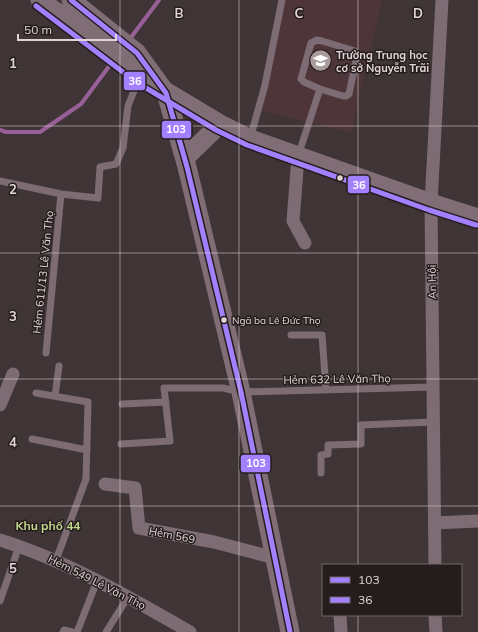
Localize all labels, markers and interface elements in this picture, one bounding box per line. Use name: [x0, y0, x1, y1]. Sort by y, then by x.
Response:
text: B: [175, 5, 184, 21]
text: C: [295, 5, 304, 21]
text: D: [413, 5, 423, 21]
scale bar: [18, 16, 116, 42]
text: 50 m: [24, 22, 52, 37]
school or university icon: Trường Trung học cơ sở Nguyễn Trãi: [307, 48, 333, 74]
place label: Trường Trung học cơ sở Nguyễn Trãi: [336, 48, 429, 75]
text: 1: [9, 55, 17, 71]
line badge: 36: [123, 71, 146, 91]
text: 36: [128, 74, 142, 88]
line badge: 103: [161, 120, 192, 139]
text: 103: [166, 122, 186, 136]
unlabelled marker: [335, 173, 345, 183]
line badge: 36: [347, 175, 370, 194]
text: 36: [352, 178, 366, 192]
text: 2: [9, 181, 17, 197]
street label: Hẻm 611/13 Lê Văn Thọ: [30, 210, 56, 334]
street label: An Hội: [425, 265, 439, 299]
text: 3: [9, 308, 17, 324]
place label: Ngã ba Lê Đức Thọ: [232, 314, 321, 327]
marker: Ngã ba Lê Đức Thọ: [219, 315, 229, 325]
street label: Hẻm 632 Lê Văn Thọ: [283, 371, 391, 387]
text: 4: [9, 434, 17, 450]
line badge: 103: [240, 454, 271, 473]
text: 103: [246, 456, 266, 470]
district label: Khu phố 44: [15, 518, 81, 533]
street label: Hẻm 569: [148, 524, 196, 546]
street label: Hẻm 549 Lê Văn Thọ: [46, 551, 148, 613]
text: 5: [9, 560, 17, 576]
legend: [322, 564, 462, 616]
text: 103: [358, 572, 380, 587]
text: 36: [358, 592, 372, 607]

